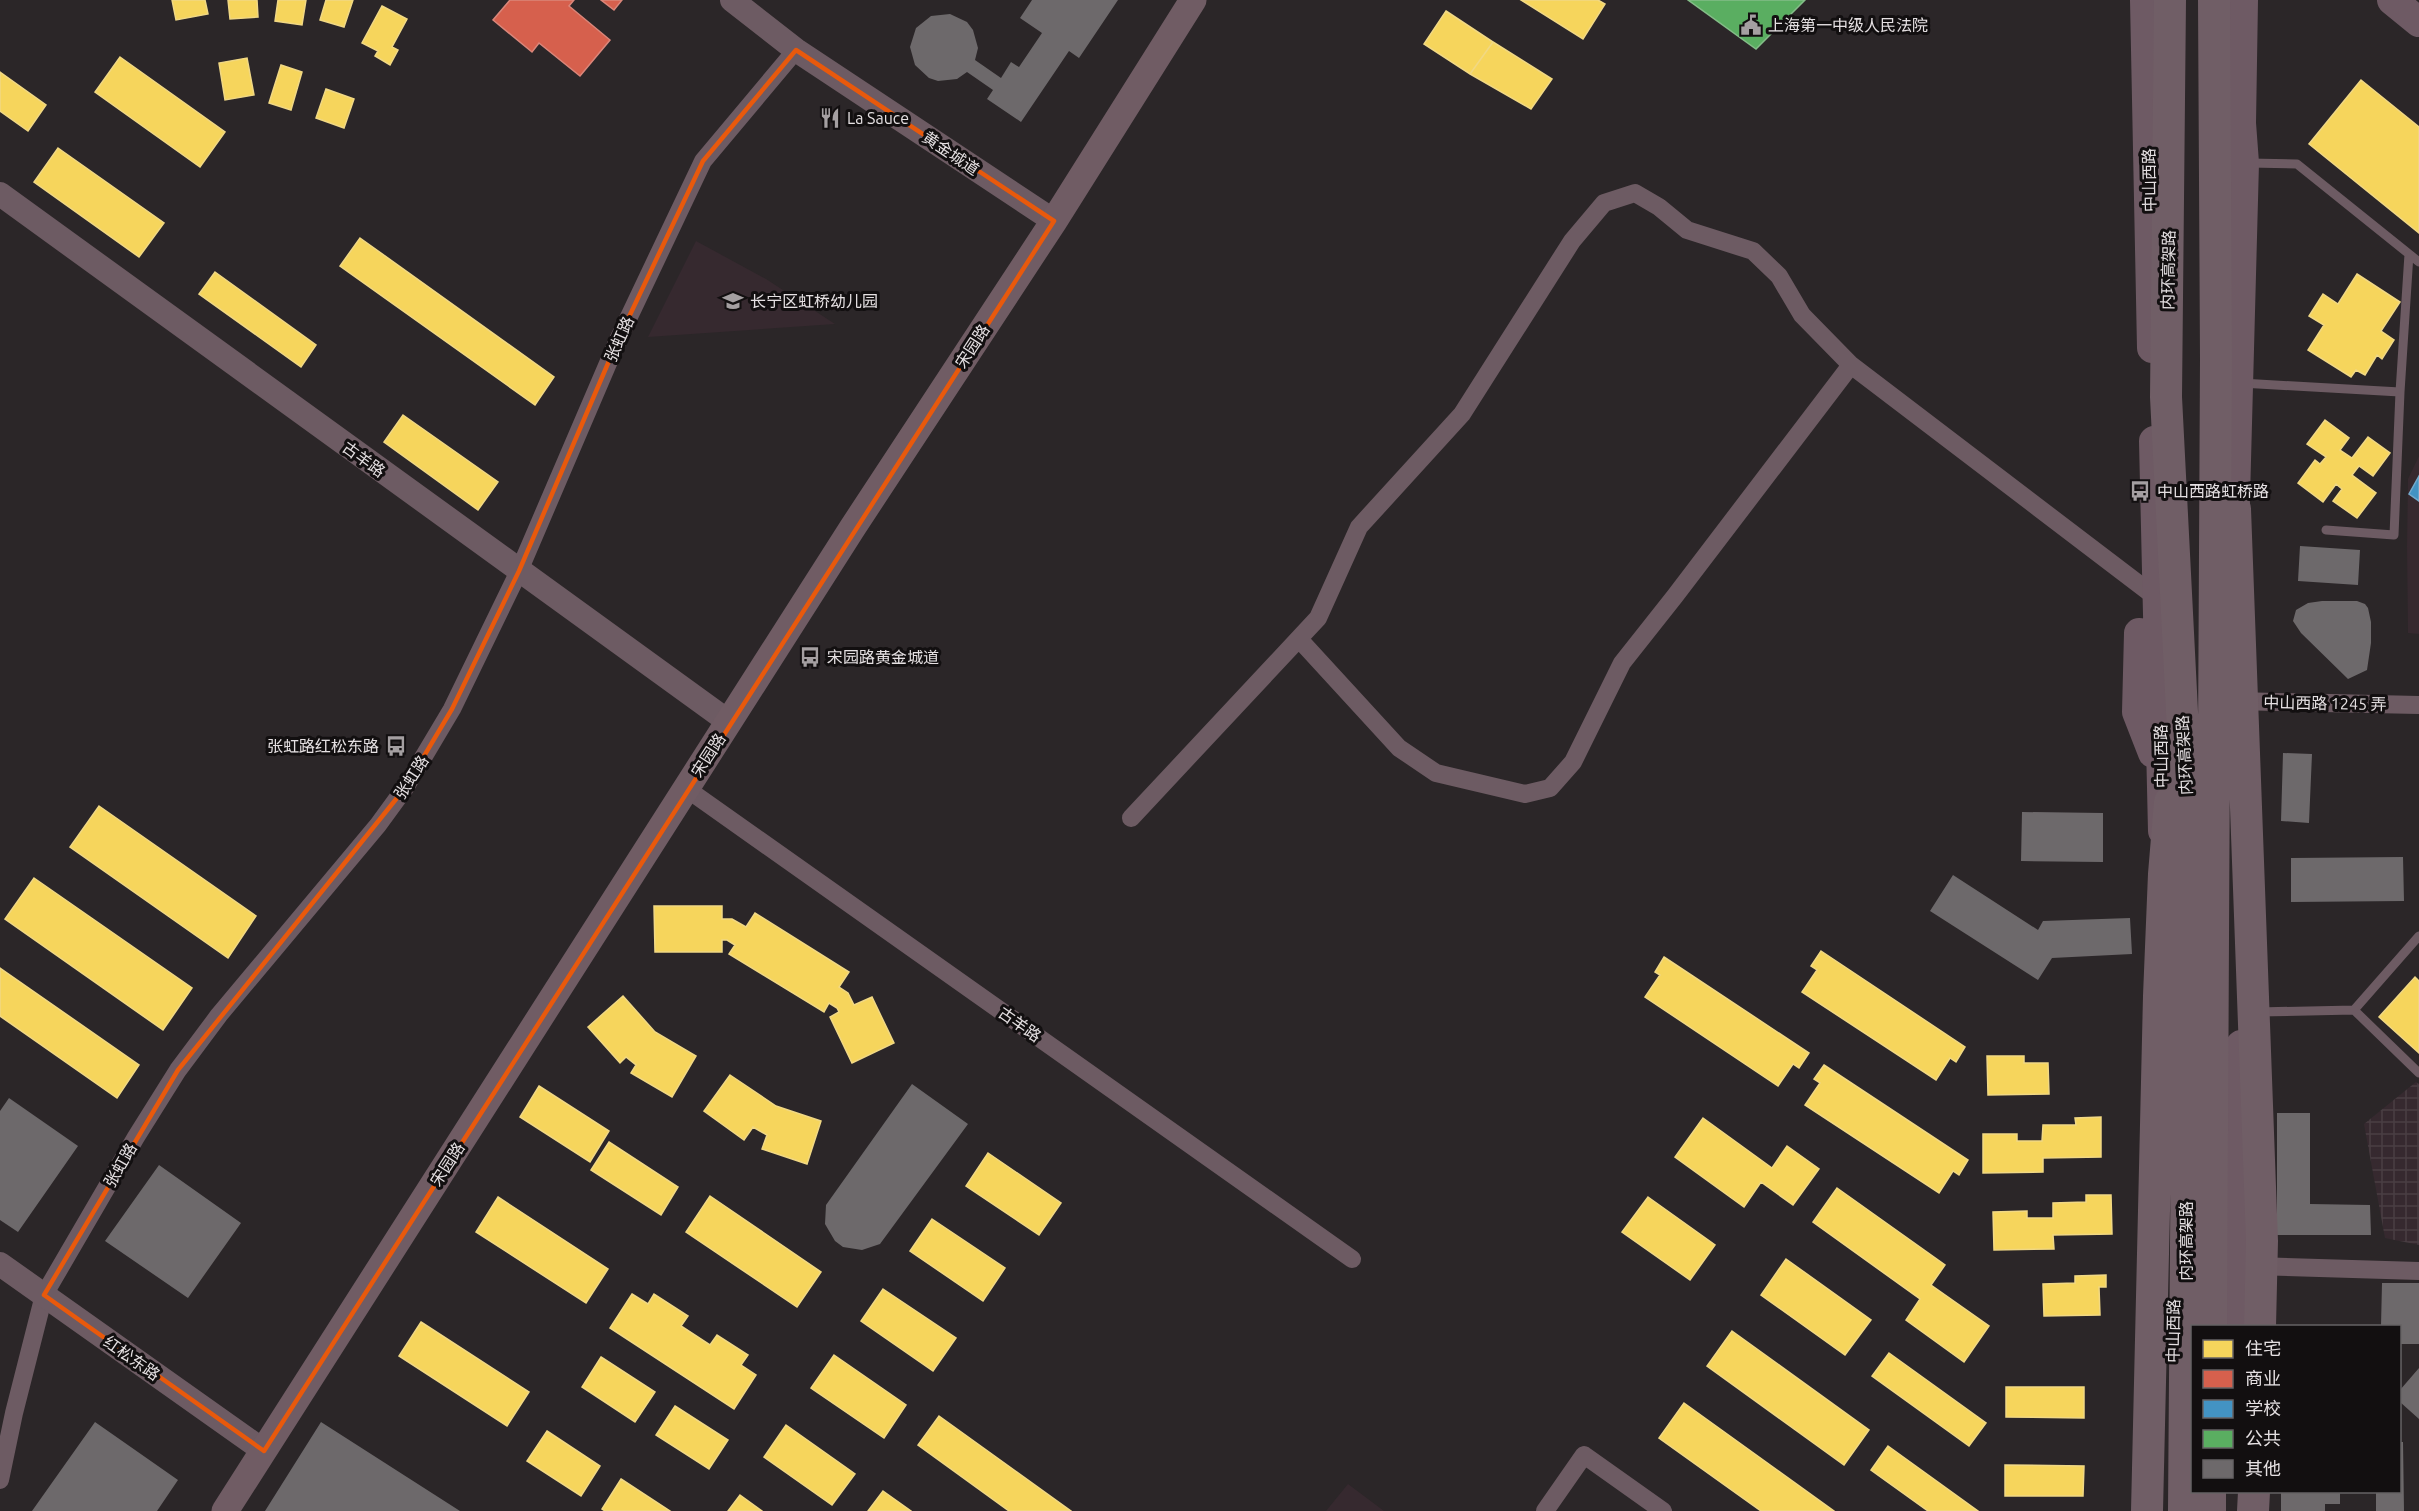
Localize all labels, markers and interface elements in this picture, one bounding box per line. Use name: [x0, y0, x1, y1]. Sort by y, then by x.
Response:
public building icon: 上海第一中级人民法院: [1739, 13, 1763, 37]
place label: 上海第一中级人民法院: [1768, 16, 1928, 34]
restaurant icon: La Sauce: [818, 106, 842, 130]
place label: La Sauce: [847, 109, 909, 127]
street label: 黄金城道: [919, 128, 983, 178]
street label: 中山西路: [2139, 148, 2159, 212]
street label: 内环高架路: [2158, 230, 2178, 310]
school or university icon: 长宁区虹桥幼儿园: [721, 289, 745, 313]
place label: 长宁区虹桥幼儿园: [750, 292, 878, 310]
street label: 张虹路: [601, 313, 637, 365]
street label: 宋园路: [951, 321, 993, 371]
street label: 古羊路: [339, 438, 389, 480]
bus stop icon: 中山西路虹桥路: [2128, 479, 2152, 503]
place label: 中山西路虹桥路: [2157, 482, 2269, 500]
bus stop icon: 宋园路黄金城道: [798, 645, 822, 669]
place label: 宋园路黄金城道: [827, 648, 939, 666]
street label: 中山西路 1245 弄: [2263, 693, 2387, 713]
street label: 内环高架路: [2173, 715, 2195, 795]
street label: 中山西路: [2151, 724, 2171, 788]
street label: 宋园路: [687, 730, 729, 780]
bus stop icon: 张虹路红松东路: [384, 734, 408, 758]
place label: 张虹路红松东路: [267, 737, 379, 755]
street label: 张虹路: [390, 752, 432, 802]
street label: 古羊路: [995, 1003, 1045, 1045]
street label: 宋园路: [426, 1139, 468, 1189]
street label: 张虹路: [100, 1140, 140, 1190]
street label: 内环高架路: [2177, 1201, 2195, 1281]
street label: 中山西路: [2163, 1299, 2183, 1363]
legend: [2191, 1325, 2401, 1493]
street label: 红松东路: [101, 1332, 163, 1384]
text: 住宅: [2245, 1338, 2281, 1358]
text: 商业: [2245, 1368, 2281, 1388]
text: 学校: [2245, 1398, 2281, 1418]
text: 公共: [2245, 1428, 2281, 1448]
text: 其他: [2245, 1458, 2281, 1478]

